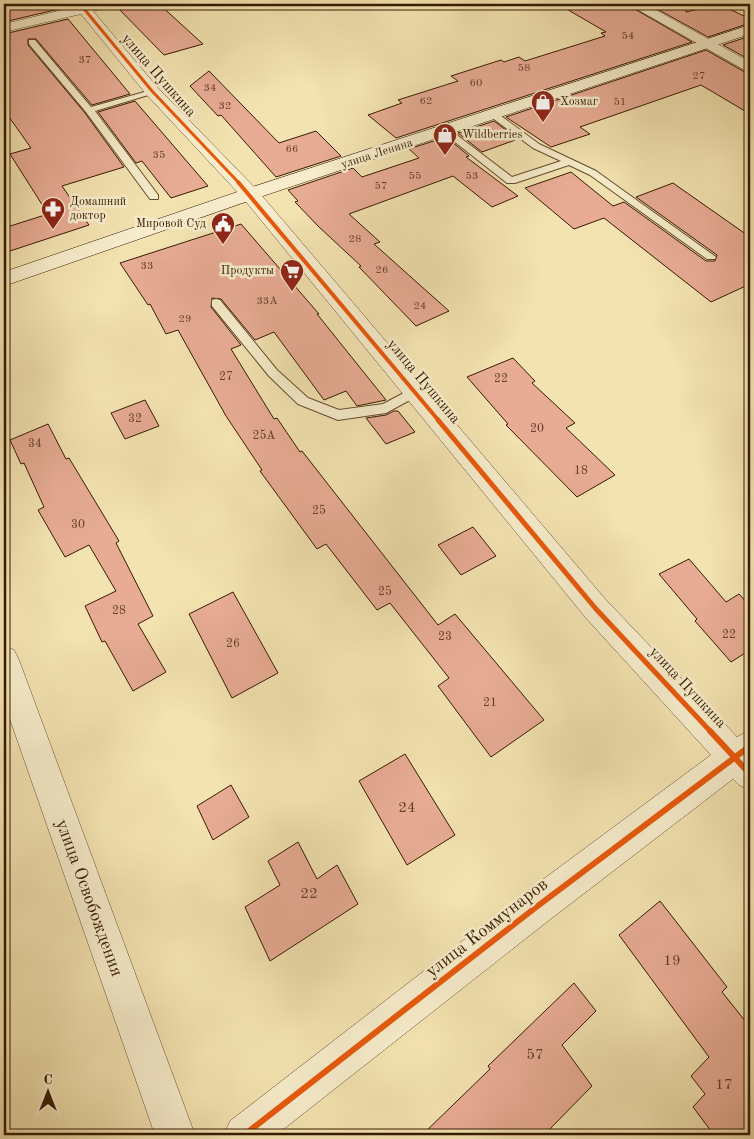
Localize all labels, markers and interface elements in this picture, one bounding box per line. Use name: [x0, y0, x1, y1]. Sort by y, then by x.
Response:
street label: улица Пушкина: [118, 31, 198, 121]
house number: 54: [622, 31, 634, 42]
house number: 37: [79, 55, 91, 66]
house number: 58: [518, 63, 530, 74]
house number: 27: [693, 71, 705, 82]
house number: 60: [470, 78, 482, 89]
house number: 34: [204, 83, 216, 94]
shop icon: Хозмаг: [530, 89, 556, 123]
house number: 62: [420, 96, 432, 107]
place label: Хозмаг: [560, 96, 598, 108]
house number: 51: [614, 97, 626, 108]
house number: 32: [219, 101, 231, 112]
shop icon: Wildberries: [432, 122, 458, 156]
place label: Wildberries: [462, 129, 523, 141]
street label: улица Ленина: [340, 137, 414, 171]
house number: 66: [286, 144, 298, 155]
house number: 35: [153, 150, 165, 161]
house number: 55: [409, 171, 421, 182]
house number: 53: [466, 171, 478, 182]
house number: 57: [375, 181, 387, 192]
pharmacy icon: Домашний доктор: [40, 196, 66, 230]
place label: Домашний доктор: [70, 196, 126, 222]
public building icon: Мировой Суд: [210, 211, 236, 245]
place label: Мировой Суд: [136, 218, 206, 230]
house number: 28: [349, 234, 361, 245]
supermarket icon: Продукты: [279, 258, 305, 292]
house number: 33: [141, 261, 153, 272]
place label: Продукты: [221, 265, 274, 277]
house number: 26: [376, 265, 388, 276]
house number: 33А: [256, 296, 278, 307]
house number: 24: [414, 301, 426, 312]
house number: 29: [179, 314, 191, 325]
street label: улица Пушкина: [384, 337, 463, 427]
house number: 27: [219, 371, 233, 383]
house number: 22: [494, 373, 508, 385]
house number: 32: [128, 413, 142, 425]
house number: 20: [530, 423, 544, 435]
house number: 25А: [252, 429, 276, 442]
house number: 34: [28, 438, 42, 450]
house number: 18: [574, 465, 588, 477]
house number: 25: [312, 504, 326, 517]
house number: 30: [71, 519, 85, 531]
house number: 25: [378, 585, 392, 598]
house number: 28: [112, 605, 126, 617]
house number: 22: [722, 629, 736, 641]
house number: 23: [438, 631, 452, 643]
house number: 26: [226, 638, 240, 650]
street label: улица Пушкина: [646, 644, 729, 732]
house number: 21: [483, 697, 497, 709]
house number: 24: [398, 801, 416, 816]
street label: улица Освобождения: [52, 817, 126, 979]
street label: улица Коммунаров: [423, 875, 551, 981]
house number: 22: [300, 887, 318, 902]
house number: 19: [663, 954, 681, 969]
house number: 57: [526, 1048, 544, 1063]
north arrow: [22, 1066, 72, 1116]
text: С: [43, 1073, 53, 1087]
house number: 17: [715, 1078, 733, 1093]

